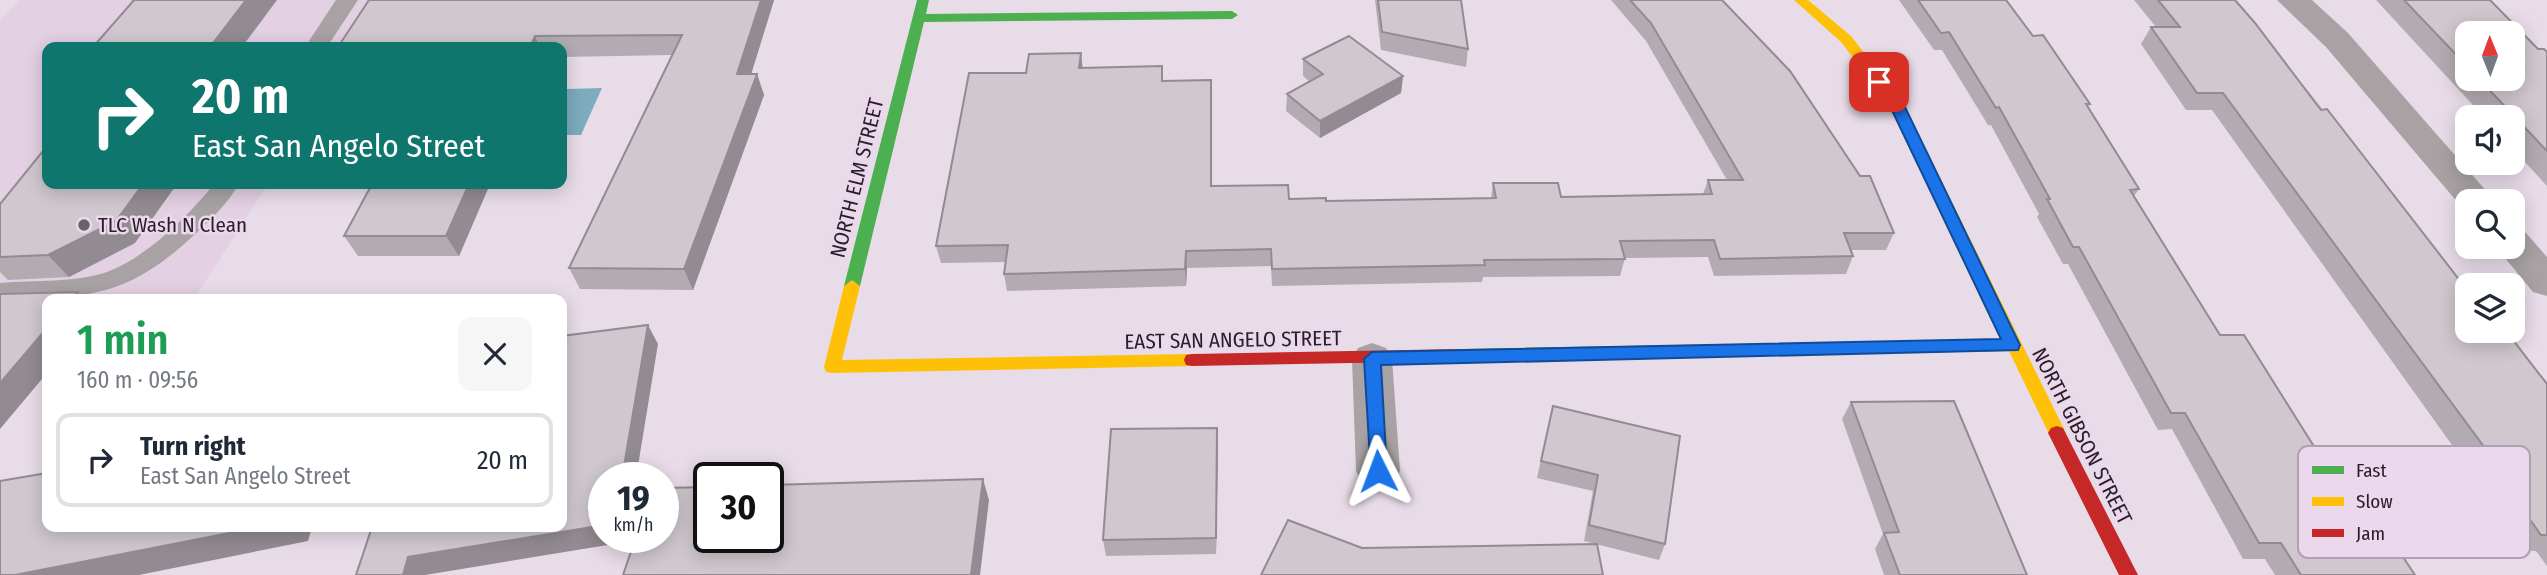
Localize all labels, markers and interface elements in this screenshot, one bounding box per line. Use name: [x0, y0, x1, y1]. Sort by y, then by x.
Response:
north arrow: [2455, 21, 2525, 91]
map controls: [2455, 21, 2525, 343]
pin: [1849, 52, 1909, 112]
icon: arrive: [1860, 63, 1898, 101]
text: 20 m: [192, 67, 289, 126]
icon: right: [77, 70, 168, 161]
street label: NORTH ELM STREET: [825, 95, 889, 261]
button: sound: [2455, 105, 2525, 175]
text: East San Angelo Street: [192, 127, 485, 165]
button: search: [2455, 189, 2525, 259]
place label: TLC Wash N Clean: [98, 212, 247, 238]
marker: TLC Wash N Clean: [76, 217, 92, 233]
button: layers: [2455, 273, 2525, 343]
text: 1 min: [77, 315, 168, 365]
button: close: [458, 317, 532, 391]
street label: EAST SAN ANGELO STREET: [1124, 325, 1342, 355]
street label: NORTH GIBSON STREET: [2026, 343, 2138, 529]
text: 160 m · 09:56: [77, 366, 198, 394]
text: Turn right: [140, 431, 246, 462]
position arrow: [1341, 434, 1415, 508]
icon: right: [81, 441, 119, 479]
text: 20 m: [477, 445, 528, 476]
legend: [2298, 446, 2530, 558]
text: Fast: [2356, 459, 2387, 482]
text: East San Angelo Street: [140, 462, 351, 490]
speed limit sign: 30: [693, 462, 784, 553]
text: 19: [617, 477, 650, 519]
text: Slow: [2356, 490, 2393, 513]
text: km/h: [613, 514, 654, 536]
text: Jam: [2356, 522, 2385, 545]

